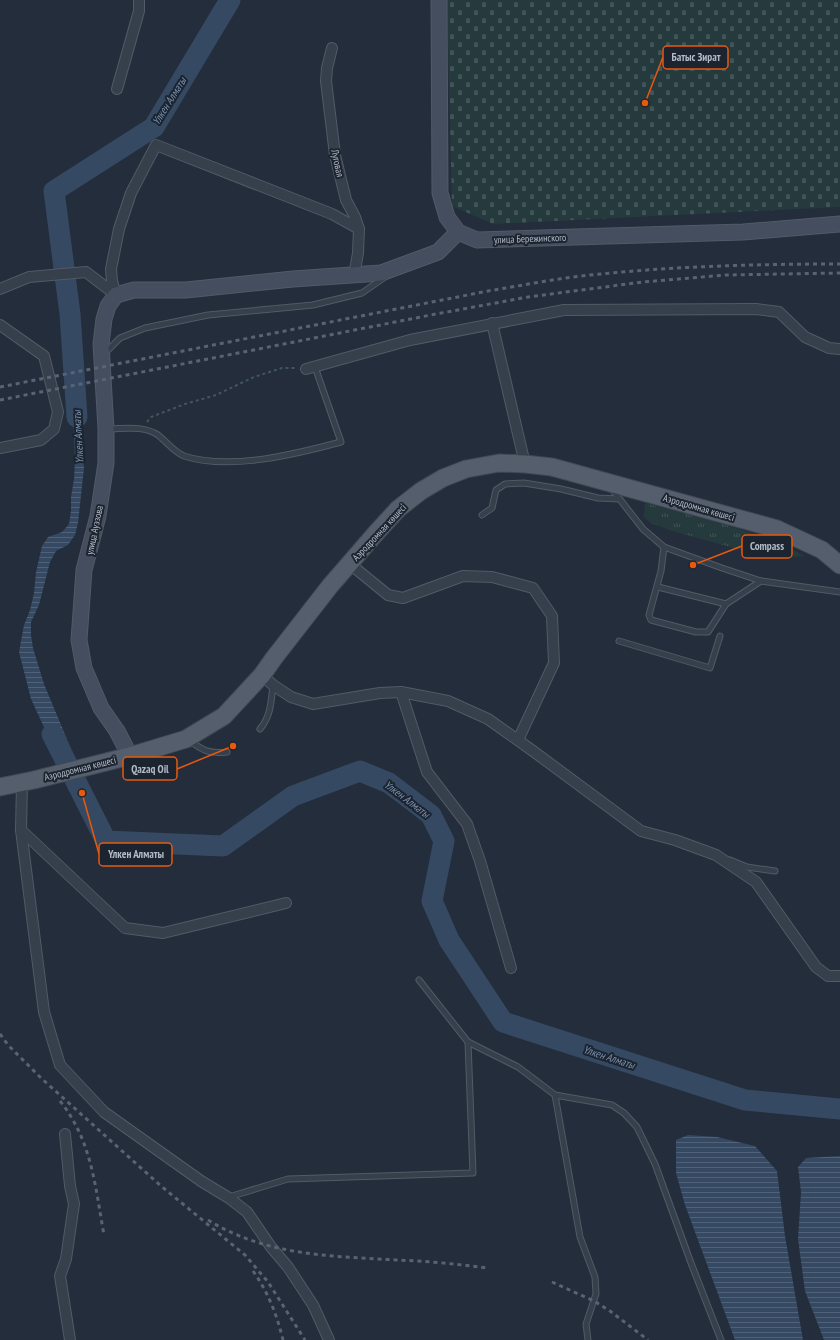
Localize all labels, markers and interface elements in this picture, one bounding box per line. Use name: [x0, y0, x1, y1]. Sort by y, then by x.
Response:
callout: Батыс Зират: [663, 46, 728, 69]
text: Батыс Зират: [671, 50, 721, 64]
water label: Үлкен Алматы: [149, 74, 190, 127]
street label: Луговая: [328, 147, 347, 178]
street label: улица Бережинского: [494, 231, 567, 246]
water label: Үлкен Алматы: [70, 409, 86, 464]
street label: Аэродромная көшесі: [662, 491, 736, 524]
street label: Аэродромная көшесі: [350, 501, 409, 564]
street label: улица Ауэзова: [83, 504, 106, 556]
callout: Compass: [742, 535, 792, 558]
text: Compass: [750, 539, 784, 553]
street label: Аэродромная көшесі: [43, 753, 117, 784]
callout: Qazaq Oil: [123, 757, 177, 780]
text: Qazaq Oil: [131, 762, 169, 776]
water label: Үлкен Алматы: [381, 777, 433, 821]
callout: Үлкен Алматы: [99, 843, 172, 866]
text: Үлкен Алматы: [107, 847, 165, 861]
water label: Үлкен Алматы: [581, 1042, 638, 1072]

